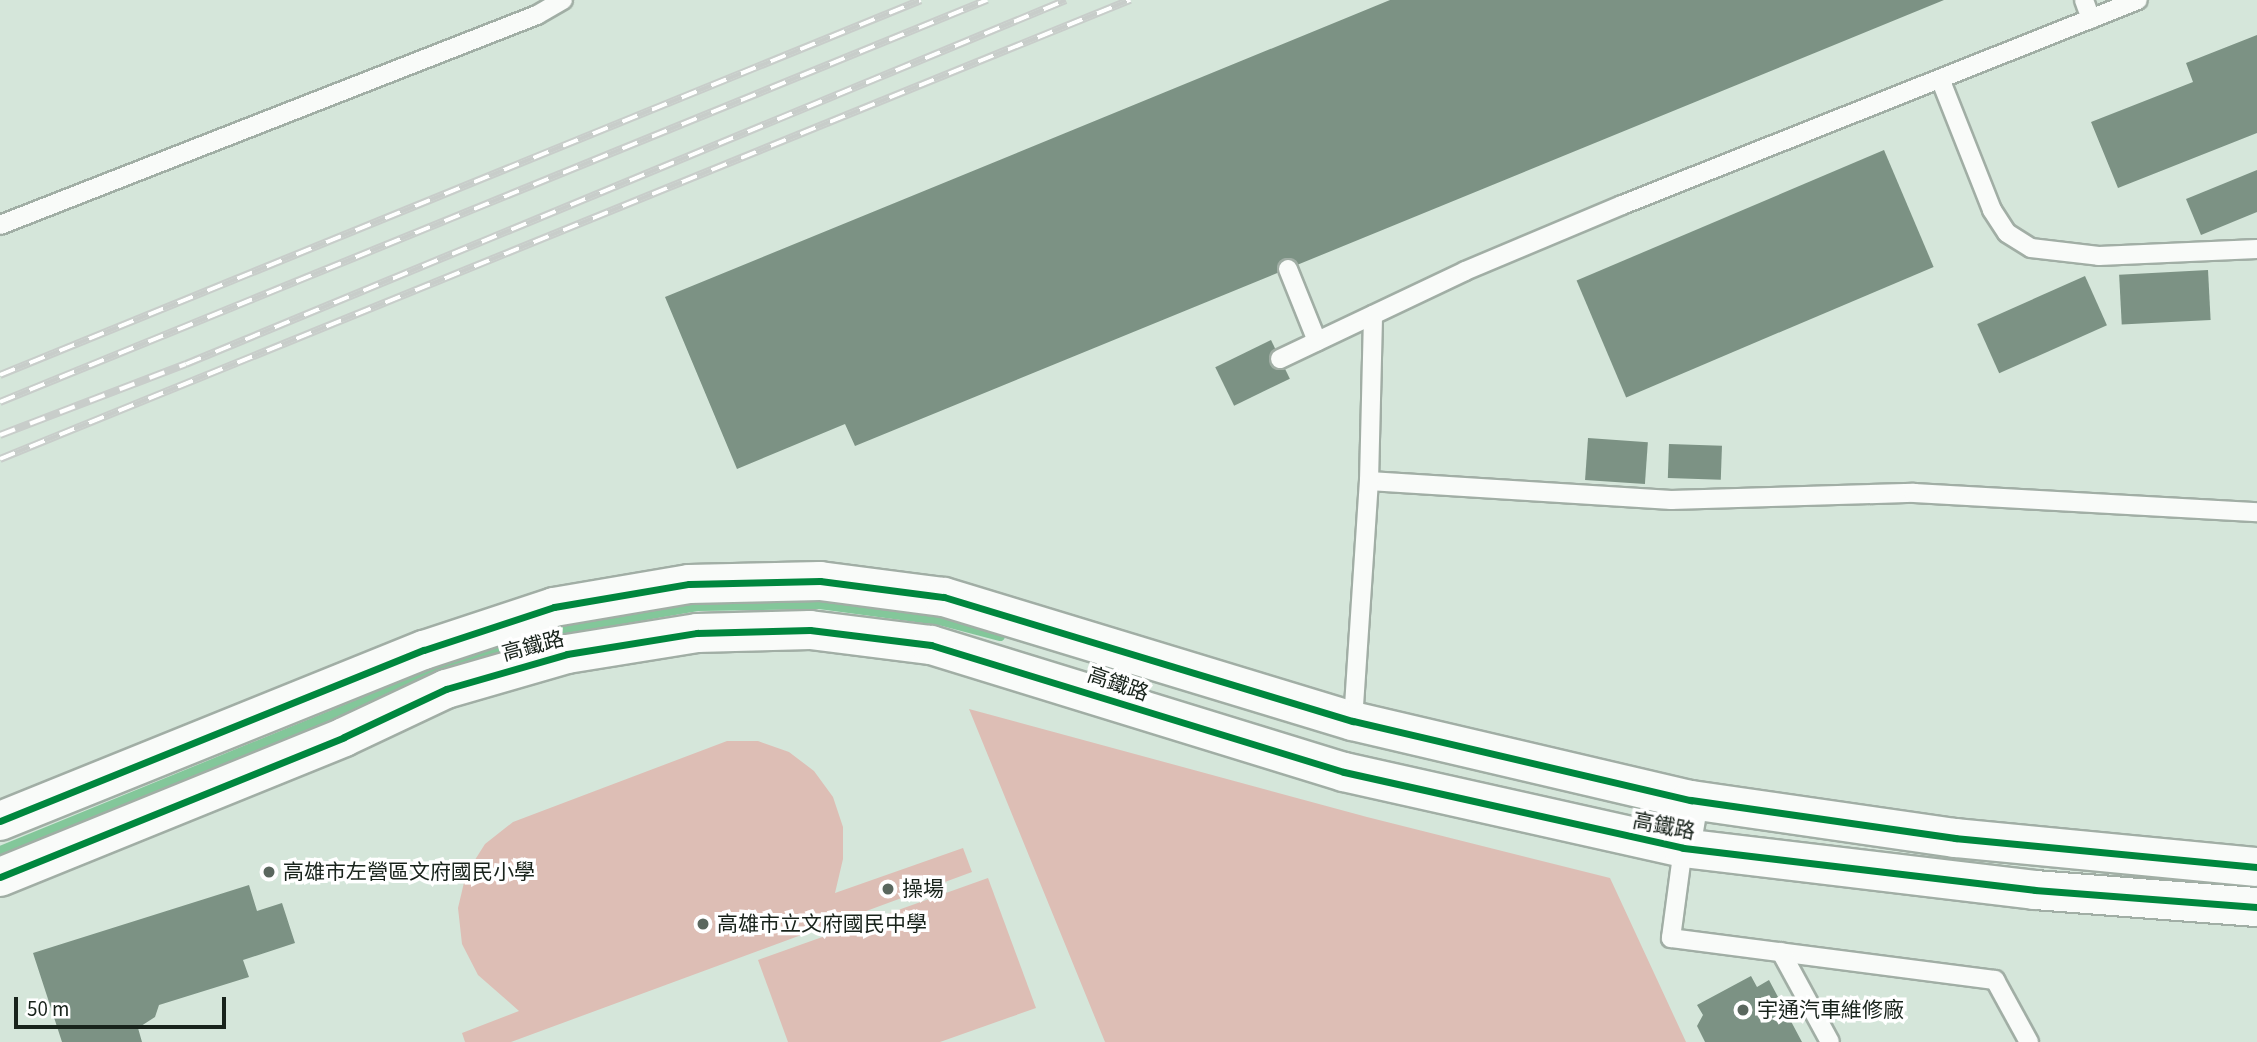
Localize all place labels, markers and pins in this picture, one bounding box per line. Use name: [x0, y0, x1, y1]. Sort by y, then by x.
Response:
place label: 高雄市左營區文府國民小學: [283, 859, 535, 885]
marker: 高雄市左營區文府國民小學: [261, 864, 277, 880]
place label: 操場: [902, 876, 944, 902]
marker: 操場: [880, 881, 896, 897]
place label: 高雄市立文府國民中學: [717, 911, 927, 937]
marker: 高雄市立文府國民中學: [695, 916, 711, 932]
place label: 宇通汽車維修廠: [1757, 997, 1904, 1023]
marker: 宇通汽車維修廠: [1735, 1002, 1751, 1018]

